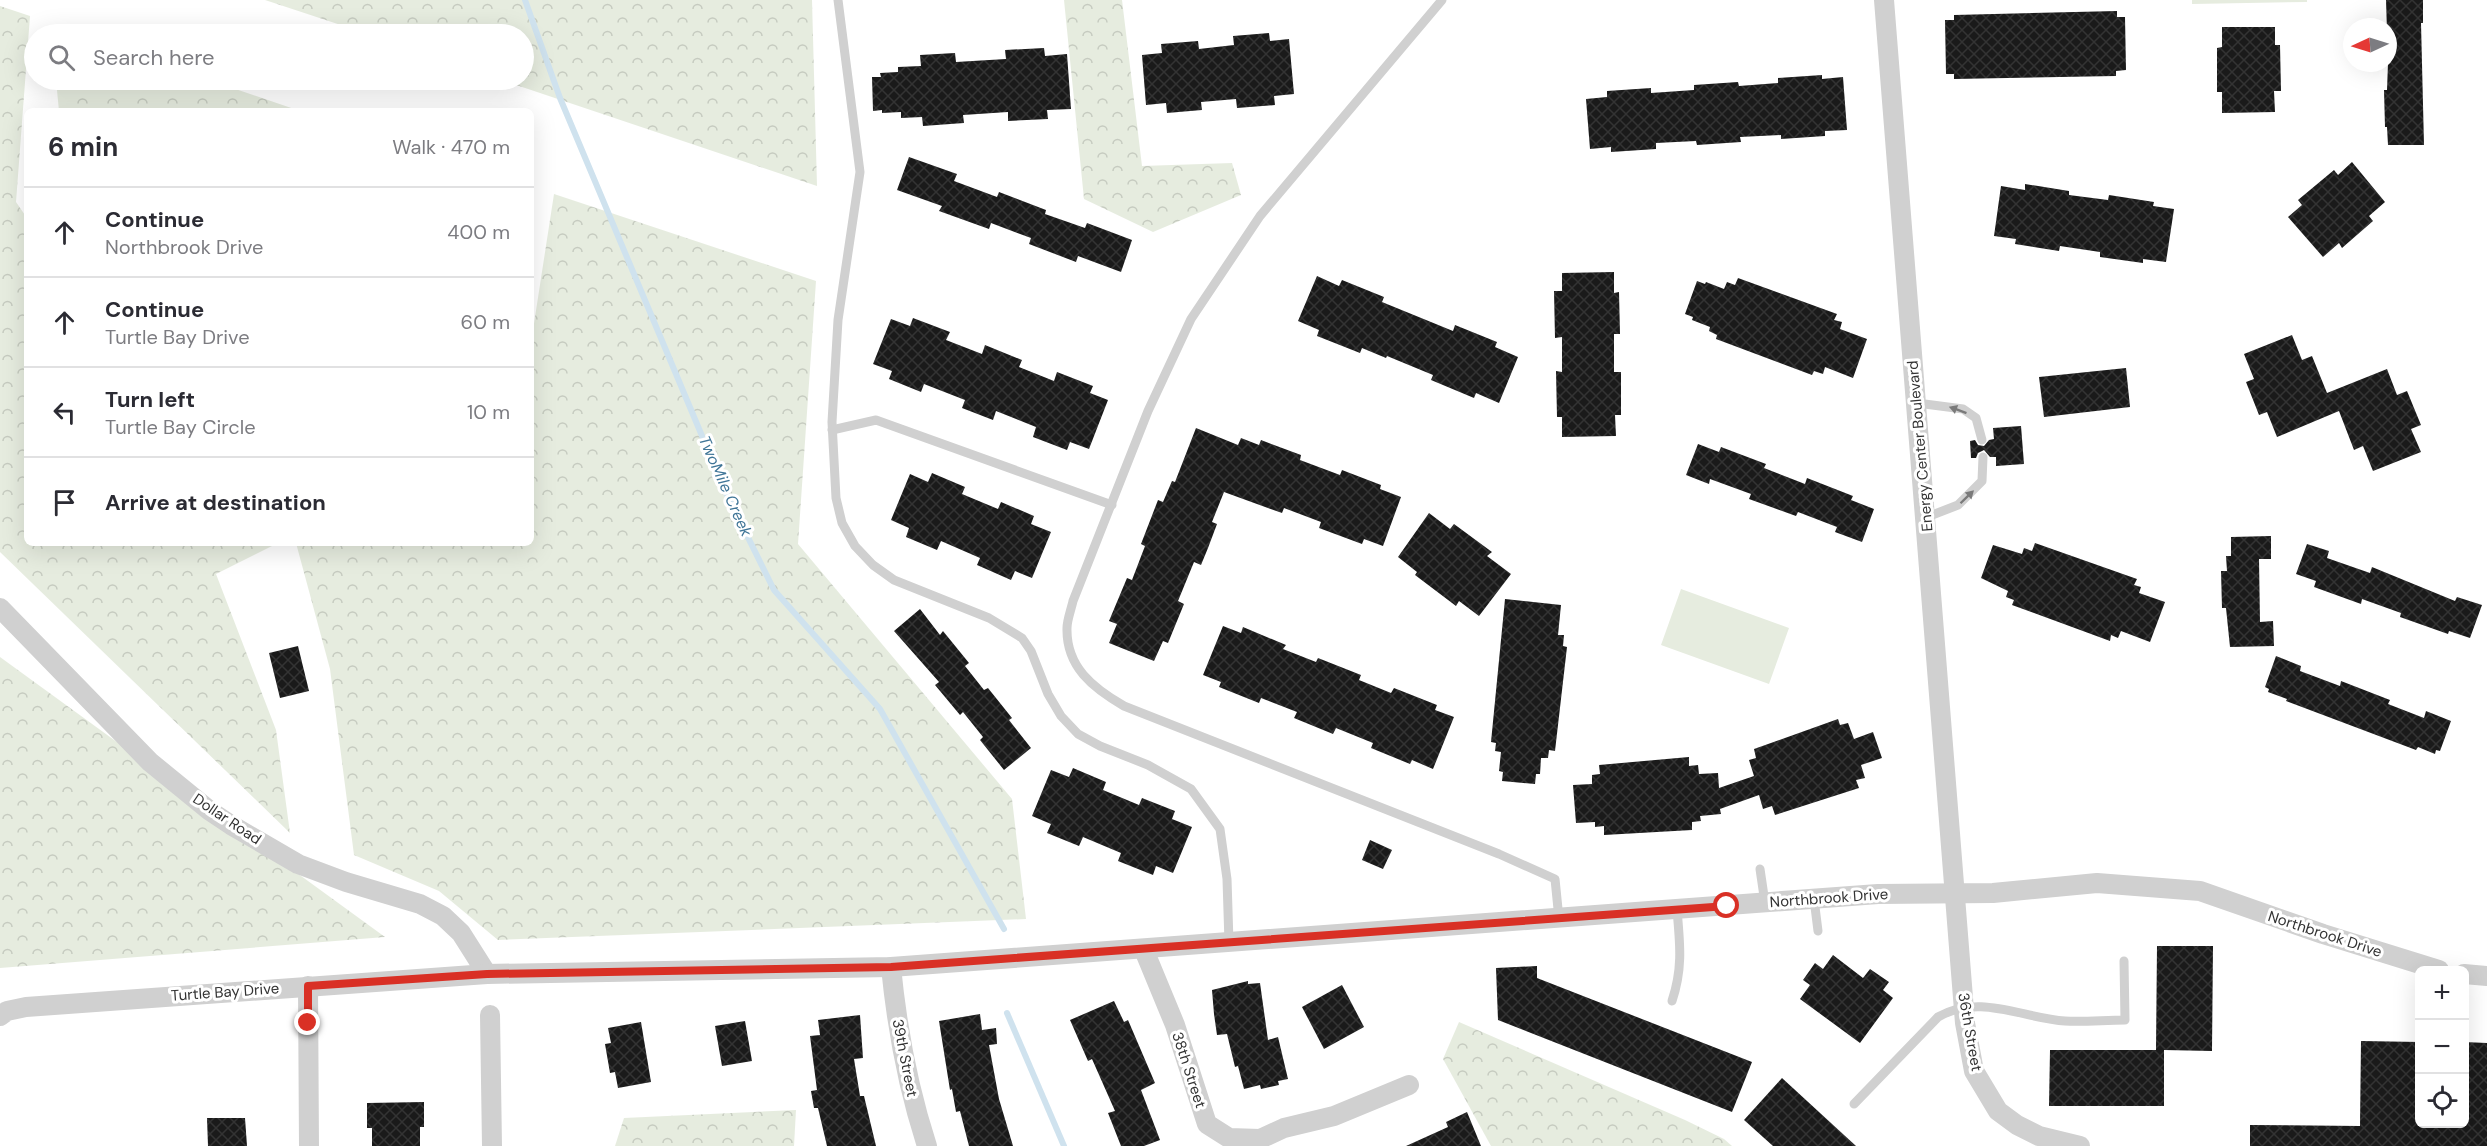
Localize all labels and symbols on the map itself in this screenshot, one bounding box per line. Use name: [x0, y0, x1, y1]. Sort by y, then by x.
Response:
north arrow: [2343, 18, 2397, 72]
street label: Energy Center Boulevard: [1903, 360, 1937, 532]
one-way arrow: [1949, 404, 1967, 414]
water label: TwoMile Creek: [694, 433, 757, 541]
one-way arrow: [1959, 490, 1973, 504]
street label: Dollar Road: [189, 789, 265, 849]
street label: Northbrook Drive: [1769, 884, 1889, 912]
route start: [1713, 892, 1739, 918]
street label: Northbrook Drive: [2265, 906, 2385, 962]
street label: Turtle Bay Drive: [170, 978, 280, 1006]
street label: 36th Street: [1953, 991, 1987, 1073]
route end: [294, 1009, 320, 1035]
street label: 39th Street: [888, 1017, 922, 1099]
street label: 38th Street: [1167, 1029, 1211, 1111]

